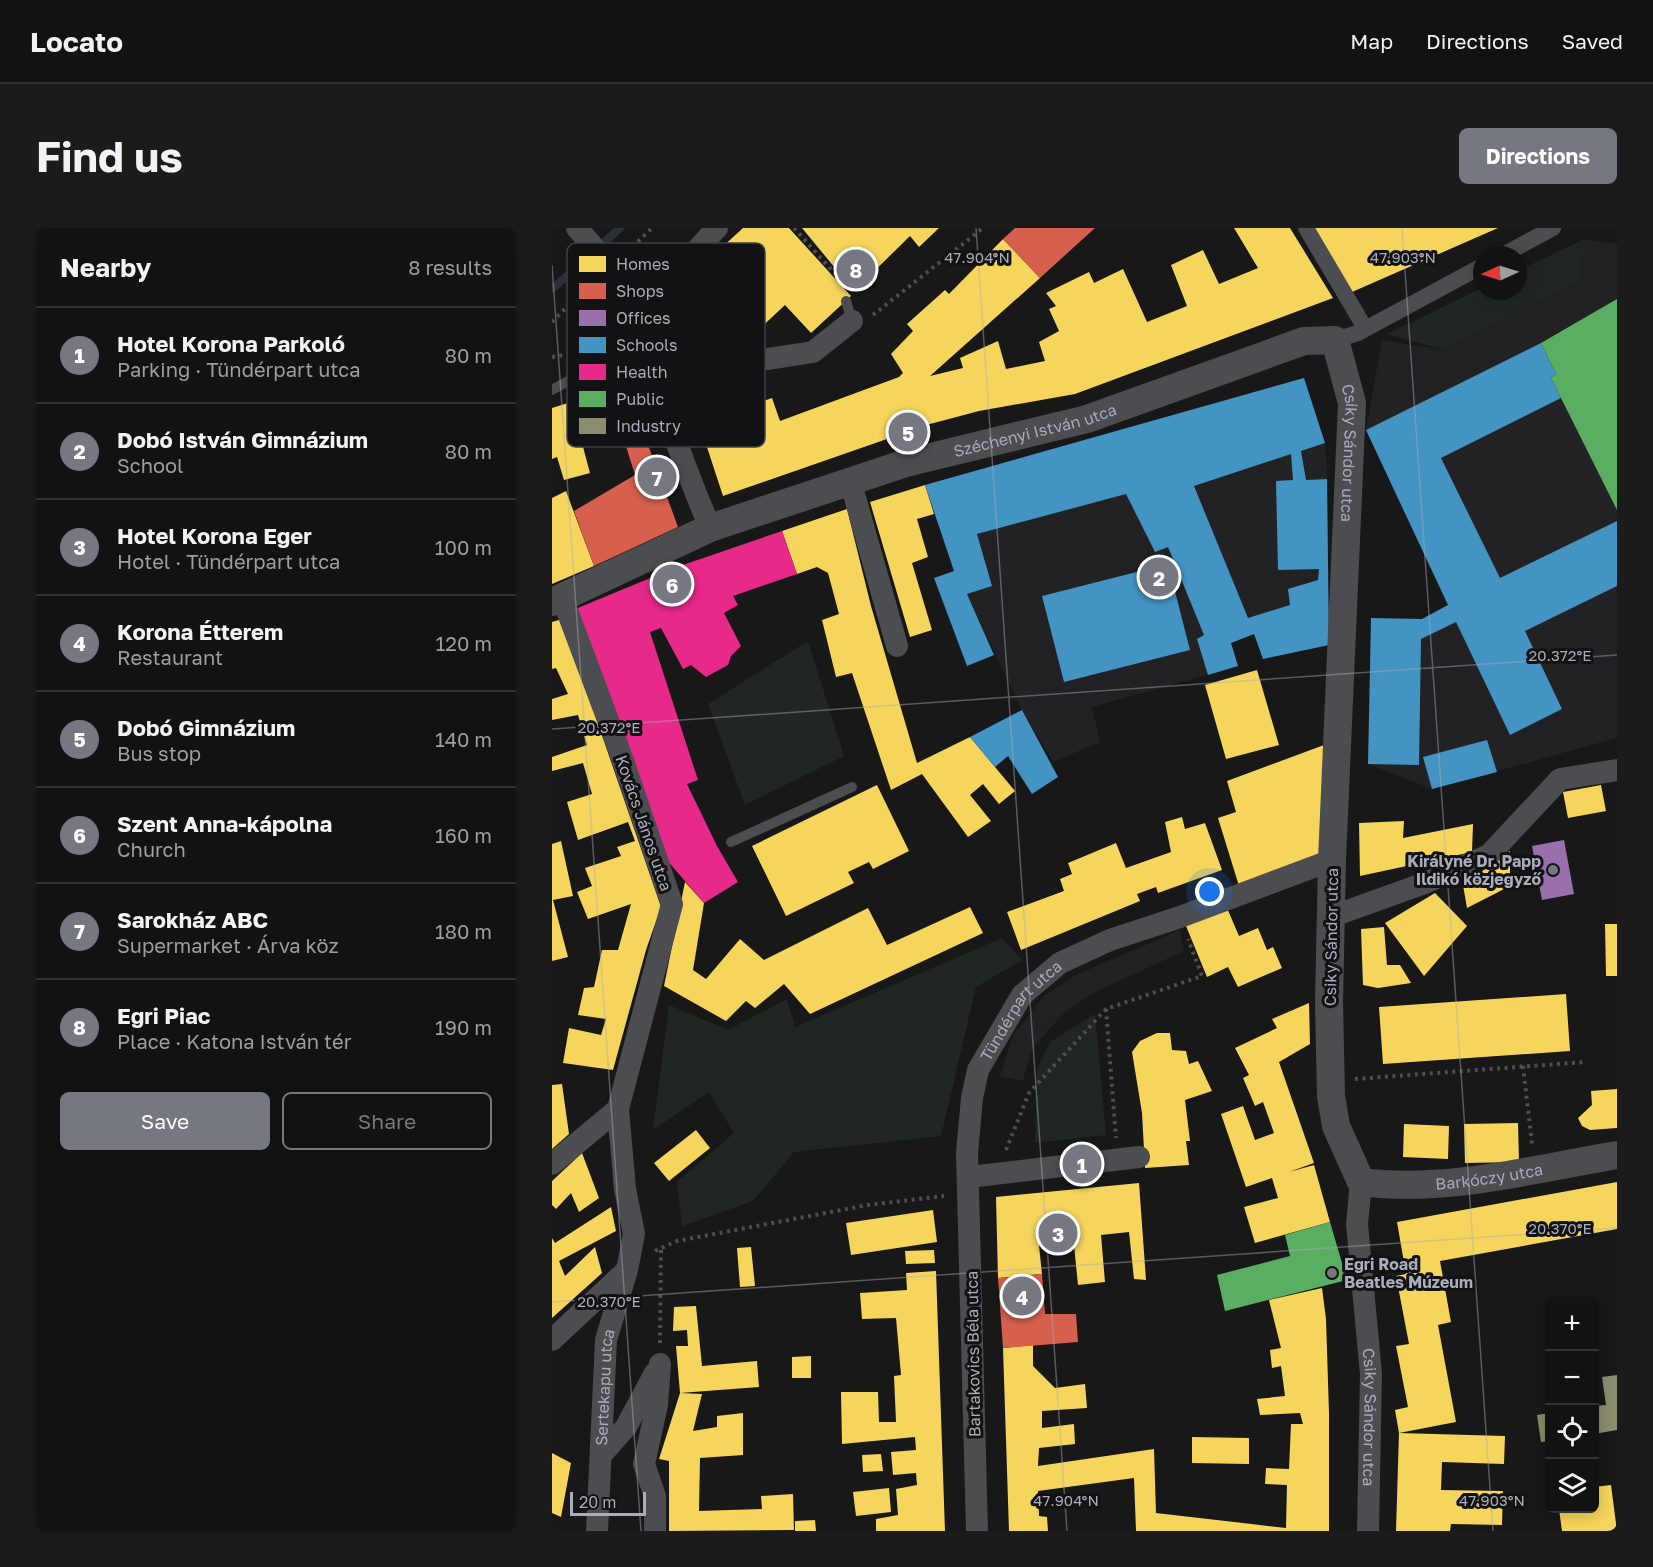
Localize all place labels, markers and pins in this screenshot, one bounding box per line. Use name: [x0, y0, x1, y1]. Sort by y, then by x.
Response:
pin: 8: [836, 246, 876, 291]
pin: 5: [888, 410, 928, 454]
pin: 7: [638, 454, 676, 500]
pin: 2: [1140, 554, 1178, 600]
pin: 6: [652, 562, 692, 606]
place label: Királyné Dr. Papp Ildikó közjegyző: [1407, 851, 1542, 889]
marker: Királyné Dr. Papp Ildikó közjegyző: [1546, 863, 1560, 877]
pin: 1: [1062, 1142, 1102, 1186]
pin: 3: [1038, 1210, 1078, 1256]
place label: Egri Road Beatles Múzeum: [1344, 1254, 1473, 1292]
marker: Egri Road Beatles Múzeum: [1325, 1266, 1339, 1280]
pin: 4: [1002, 1274, 1042, 1318]

